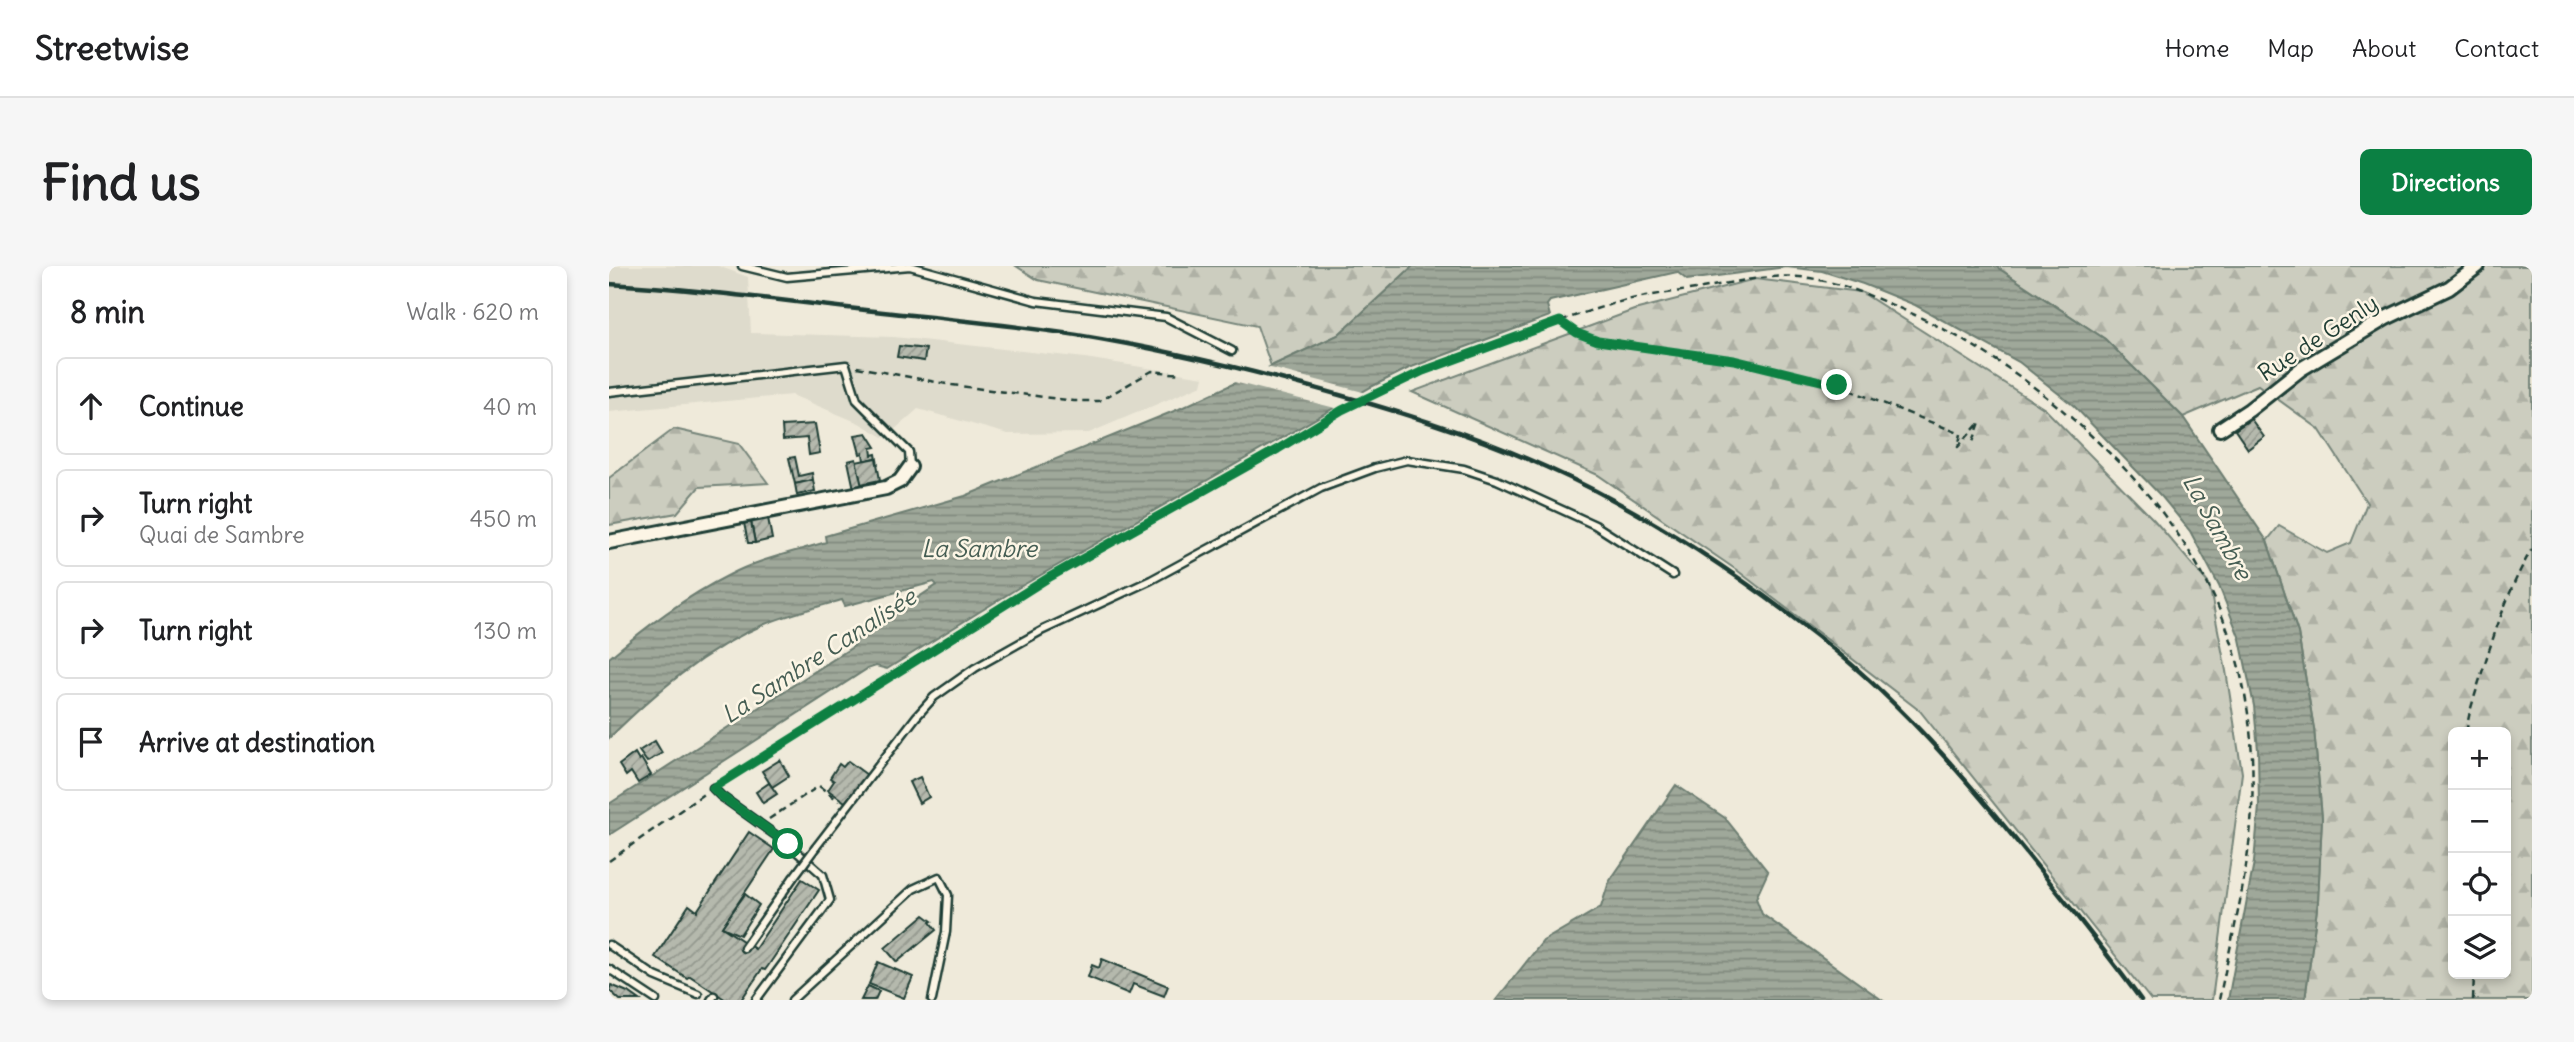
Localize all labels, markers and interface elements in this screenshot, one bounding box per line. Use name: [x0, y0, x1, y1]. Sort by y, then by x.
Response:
text: Streetwise: [35, 27, 189, 69]
text: Home: [2165, 33, 2229, 63]
text: Map: [2267, 33, 2314, 63]
text: About: [2352, 33, 2416, 63]
text: Contact: [2454, 33, 2539, 63]
button: Directions: [2360, 149, 2532, 215]
text: Find us: [42, 152, 200, 213]
street label: Rue de Genly: [2252, 288, 2383, 387]
text: 8 min: [70, 293, 145, 331]
text: Walk · 620 m: [406, 297, 539, 326]
route end: [1821, 369, 1852, 400]
icon: ahead: [72, 387, 110, 425]
text: Continue: [139, 390, 244, 423]
text: 40 m: [483, 392, 537, 421]
water label: La Sambre: [2177, 469, 2260, 586]
text: Turn right: [139, 487, 252, 520]
icon: right: [72, 499, 110, 537]
text: 450 m: [470, 504, 537, 533]
text: Quai de Sambre: [139, 520, 305, 549]
water label: La Sambre: [921, 533, 1039, 563]
water label: La Sambre Canalisée: [716, 580, 923, 729]
icon: right: [72, 611, 110, 649]
text: Turn right: [139, 614, 252, 647]
text: 130 m: [474, 616, 537, 645]
icon: arrive: [72, 723, 110, 761]
text: Arrive at destination: [139, 726, 375, 759]
map controls: [2448, 727, 2511, 979]
button: +: [2448, 727, 2511, 790]
button: −: [2448, 790, 2511, 853]
route start: [772, 828, 803, 859]
button: locate: [2448, 853, 2511, 916]
button: layers: [2448, 916, 2511, 979]

